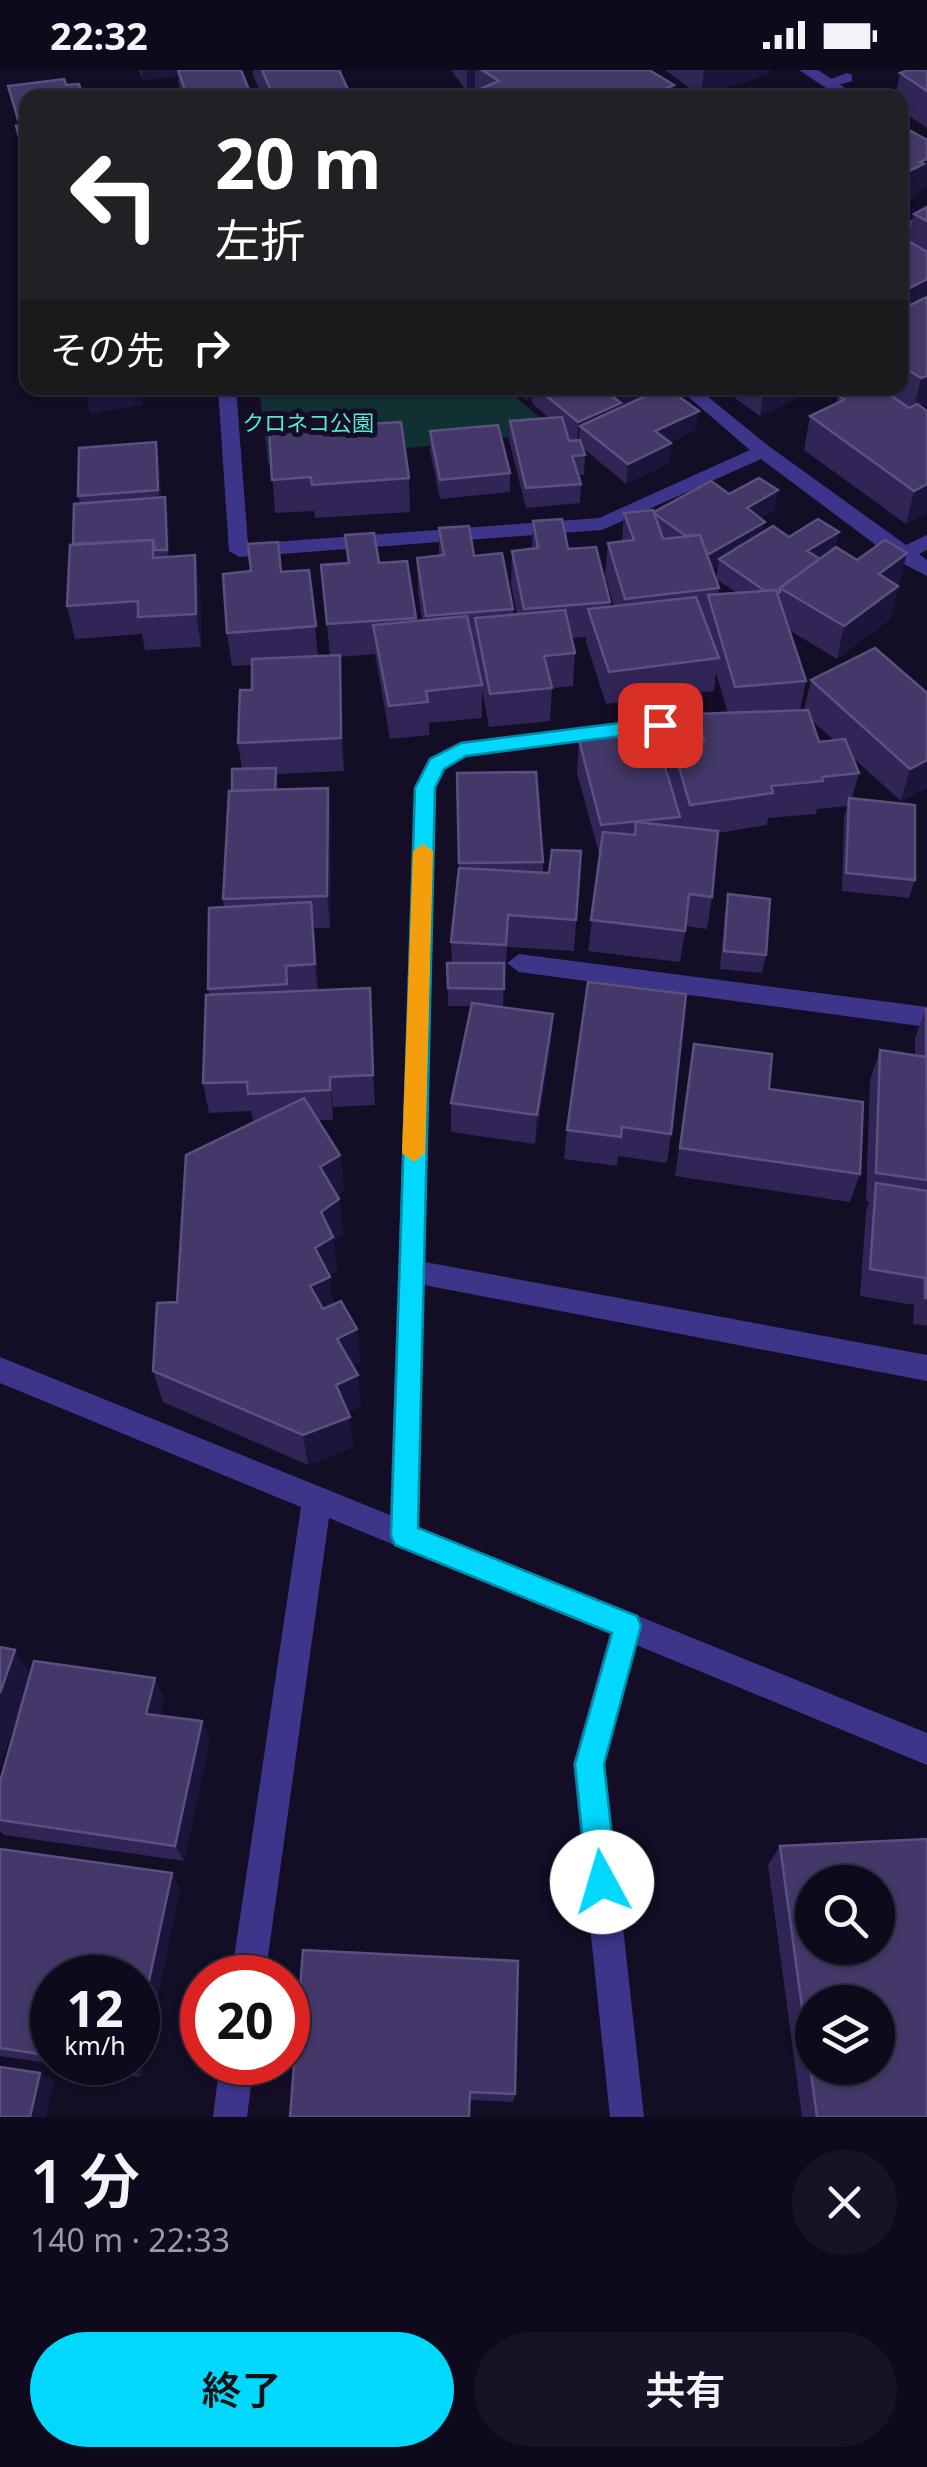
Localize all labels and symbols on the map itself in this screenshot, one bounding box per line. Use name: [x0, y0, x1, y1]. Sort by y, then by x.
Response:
park label: クロネコ公園: [242, 407, 374, 437]
pin: [618, 683, 703, 768]
position arrow: [550, 1830, 654, 1934]
speed limit sign: 20: [180, 1955, 310, 2085]

